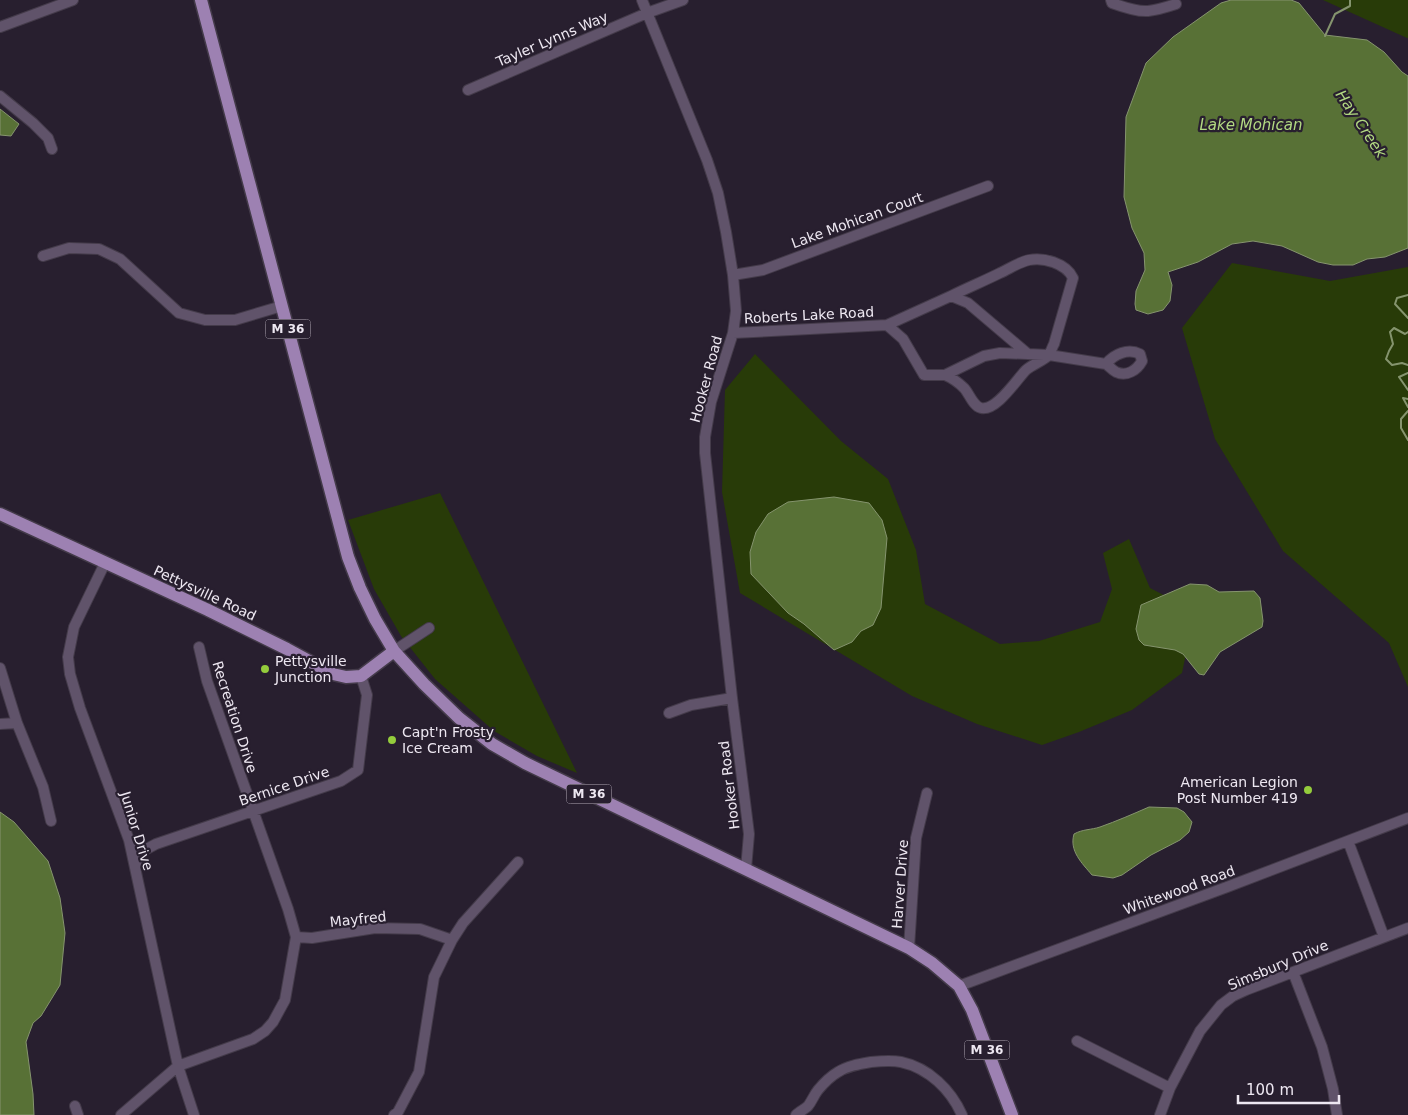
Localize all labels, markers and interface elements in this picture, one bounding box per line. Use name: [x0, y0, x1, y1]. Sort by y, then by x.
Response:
street label: Tayler Lynns Way: [493, 8, 610, 70]
water label: Hay Creek: [1332, 87, 1391, 162]
water label: Lake Mohican: [1200, 116, 1302, 134]
street label: Lake Mohican Court: [789, 189, 925, 251]
street label: Roberts Lake Road: [743, 304, 875, 326]
road number: M 36: [266, 320, 310, 338]
street label: Hooker Road: [687, 334, 725, 424]
street label: Pettysville Road: [151, 562, 259, 624]
place label: Pettysville Junction: [274, 653, 347, 685]
street label: Recreation Drive: [209, 659, 261, 775]
marker: Pettysville Junction: [259, 663, 271, 675]
place label: Capt'n Frosty Ice Cream: [402, 724, 494, 756]
marker: Capt'n Frosty Ice Cream: [386, 734, 398, 746]
street label: Hooker Road: [716, 740, 742, 830]
street label: Bernice Drive: [237, 763, 331, 809]
place label: American Legion Post Number 419: [1177, 774, 1298, 806]
road number: M 36: [566, 784, 612, 804]
marker: American Legion Post Number 419: [1302, 784, 1314, 796]
street label: Junior Drive: [117, 789, 157, 872]
street label: Harver Drive: [889, 839, 911, 929]
street label: Whitewood Road: [1121, 862, 1237, 918]
street label: Mayfred: [329, 908, 387, 930]
street label: Simsbury Drive: [1225, 937, 1331, 993]
road number: M 36: [964, 1040, 1010, 1060]
scale bar: [1238, 1072, 1339, 1104]
text: 100 m: [1246, 1081, 1294, 1099]

